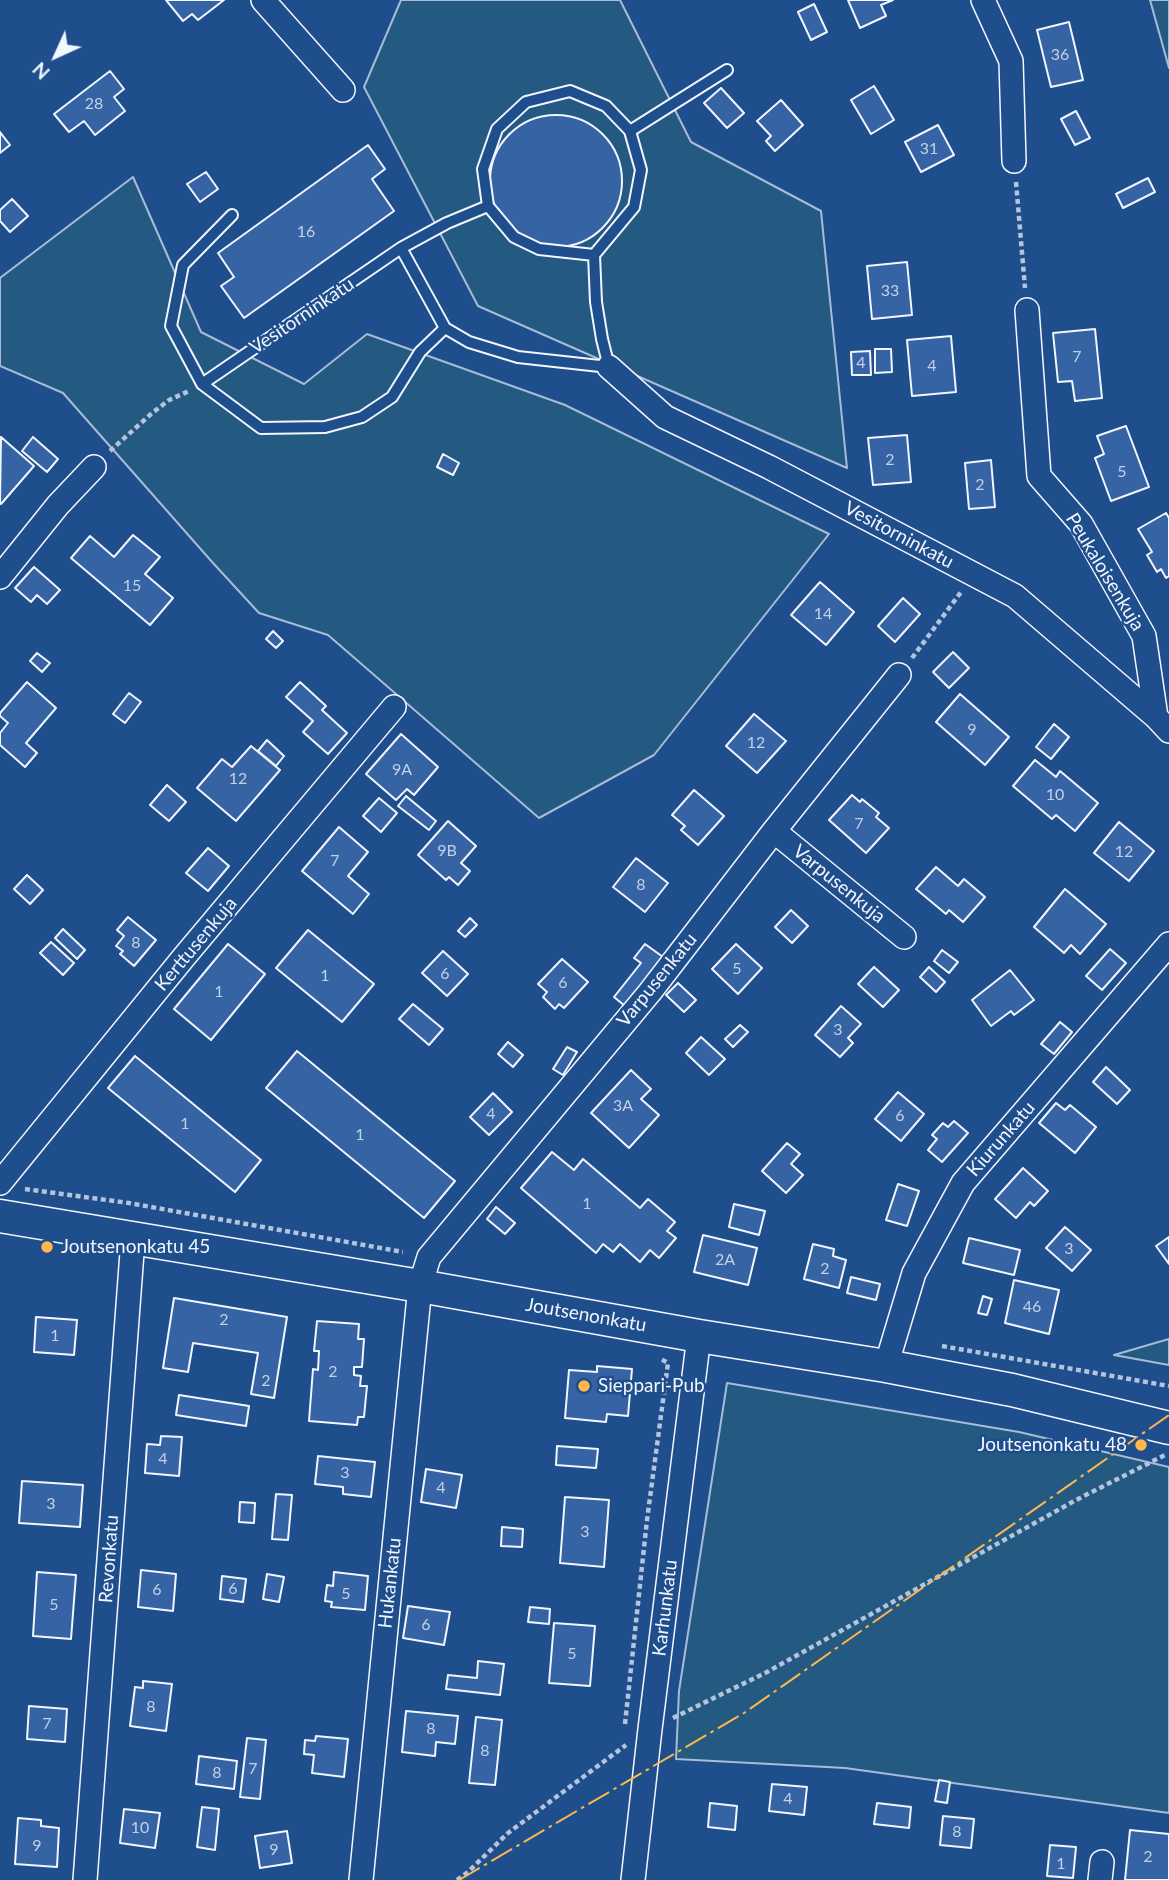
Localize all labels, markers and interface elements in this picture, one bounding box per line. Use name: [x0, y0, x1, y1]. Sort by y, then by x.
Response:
north arrow: [21, 21, 91, 91]
house number: 36: [1051, 45, 1069, 65]
text: N: [27, 58, 54, 85]
house number: 28: [85, 94, 103, 114]
house number: 31: [920, 139, 938, 159]
house number: 16: [297, 222, 315, 242]
street label: Vesitorninkatu: [246, 273, 358, 359]
house number: 33: [881, 281, 899, 301]
house number: 7: [1072, 347, 1082, 367]
house number: 4: [856, 353, 866, 373]
house number: 4: [927, 356, 937, 376]
house number: 2: [885, 450, 895, 470]
house number: 5: [1117, 462, 1127, 482]
house number: 2: [975, 475, 985, 495]
street label: Vesitorninkatu: [840, 497, 958, 573]
street label: Peukaloisenkuja: [1061, 509, 1149, 635]
house number: 15: [123, 576, 141, 596]
house number: 14: [814, 604, 832, 624]
house number: 9: [967, 720, 977, 740]
house number: 12: [747, 733, 765, 753]
house number: 9A: [392, 760, 412, 780]
house number: 12: [229, 769, 247, 789]
house number: 10: [1046, 785, 1064, 805]
house number: 7: [854, 814, 864, 834]
street label: Varpusenkuja: [788, 840, 890, 928]
house number: 9B: [437, 841, 457, 861]
house number: 12: [1115, 842, 1133, 862]
house number: 7: [330, 851, 340, 871]
house number: 8: [636, 875, 646, 895]
street label: Kerttusenkuja: [150, 892, 242, 996]
street label: Varpusenkatu: [612, 928, 702, 1032]
house number: 8: [131, 933, 141, 953]
house number: 5: [732, 959, 742, 979]
house number: 6: [440, 964, 450, 984]
house number: 1: [320, 966, 330, 986]
house number: 6: [558, 973, 568, 993]
house number: 1: [214, 982, 224, 1002]
house number: 3: [833, 1020, 843, 1040]
house number: 3A: [613, 1096, 633, 1116]
street label: Kiurunkatu: [962, 1097, 1040, 1181]
house number: 4: [486, 1104, 496, 1124]
house number: 6: [895, 1106, 905, 1126]
house number: 1: [180, 1114, 190, 1134]
house number: 1: [355, 1125, 365, 1145]
house number: 1: [582, 1194, 592, 1214]
place label: Joutsenonkatu 45: [61, 1236, 210, 1258]
marker: Joutsenonkatu 45: [39, 1239, 55, 1255]
house number: 3: [1064, 1239, 1074, 1259]
house number: 2A: [715, 1250, 735, 1270]
house number: 2: [820, 1259, 830, 1279]
street label: Joutsenonkatu: [524, 1293, 648, 1337]
house number: 46: [1023, 1297, 1041, 1317]
house number: 2: [219, 1310, 229, 1330]
house number: 1: [50, 1326, 60, 1346]
house number: 2: [328, 1362, 338, 1382]
house number: 2: [261, 1371, 271, 1391]
place label: Sieppari-Pub: [598, 1375, 705, 1397]
marker: Sieppari-Pub: [576, 1378, 592, 1394]
place label: Joutsenonkatu 48: [978, 1434, 1127, 1456]
marker: Joutsenonkatu 48: [1133, 1437, 1149, 1453]
house number: 4: [158, 1449, 168, 1469]
house number: 3: [340, 1463, 350, 1483]
house number: 4: [436, 1478, 446, 1498]
house number: 3: [46, 1494, 56, 1514]
street label: Revonkatu: [95, 1514, 123, 1604]
house number: 3: [580, 1522, 590, 1542]
street label: Hukankatu: [374, 1537, 406, 1629]
street label: Karhunkatu: [648, 1558, 682, 1658]
house number: 6: [228, 1579, 238, 1599]
house number: 6: [152, 1580, 162, 1600]
house number: 5: [341, 1584, 351, 1604]
house number: 5: [49, 1595, 59, 1615]
house number: 6: [421, 1615, 431, 1635]
house number: 5: [567, 1644, 577, 1664]
house number: 8: [146, 1697, 156, 1717]
house number: 7: [42, 1714, 52, 1734]
house number: 8: [426, 1719, 436, 1739]
house number: 8: [480, 1741, 490, 1761]
house number: 7: [248, 1759, 258, 1779]
house number: 8: [212, 1763, 222, 1783]
house number: 4: [783, 1789, 793, 1809]
house number: 10: [131, 1818, 149, 1838]
house number: 8: [952, 1822, 962, 1842]
house number: 9: [32, 1836, 42, 1856]
house number: 9: [269, 1840, 279, 1860]
house number: 2: [1143, 1847, 1153, 1867]
house number: 1: [1056, 1854, 1066, 1874]

